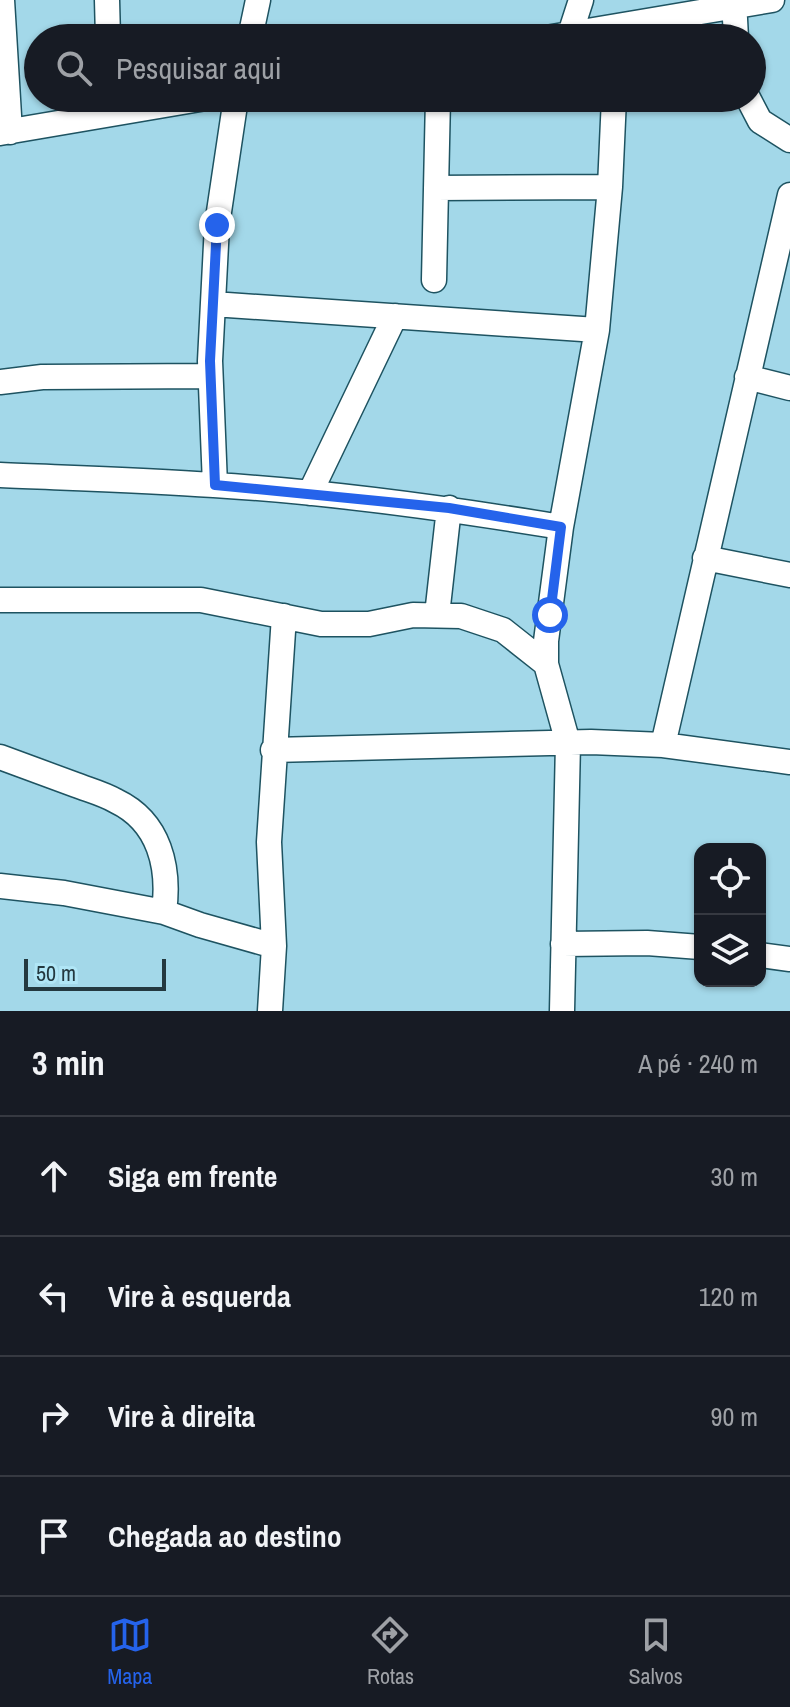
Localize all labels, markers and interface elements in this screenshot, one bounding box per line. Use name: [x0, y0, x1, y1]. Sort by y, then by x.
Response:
search box: [24, 24, 766, 112]
icon: search: [52, 46, 96, 90]
text: Pesquisar aqui: [116, 48, 281, 88]
route end: [199, 207, 235, 243]
route start: [532, 597, 568, 633]
map controls: [694, 843, 766, 987]
button: locate: [694, 843, 766, 915]
button: layers: [694, 915, 766, 987]
scale bar: [24, 955, 166, 991]
text: 50 m: [36, 958, 76, 988]
text: 3 min: [32, 1040, 105, 1086]
text: A pé · 240 m: [638, 1046, 758, 1081]
icon: ahead: [32, 1154, 76, 1198]
text: Siga em frente: [108, 1156, 278, 1196]
text: 30 m: [711, 1159, 758, 1194]
icon: left: [32, 1274, 76, 1318]
text: Vire à esquerda: [108, 1276, 291, 1316]
text: 120 m: [699, 1279, 758, 1314]
icon: right: [32, 1394, 76, 1438]
text: Vire à direita: [108, 1396, 255, 1436]
text: 90 m: [711, 1399, 758, 1434]
icon: arrive: [32, 1514, 76, 1558]
text: Chegada ao destino: [108, 1516, 342, 1556]
tab: Mapa: [107, 1613, 152, 1691]
tab: Rotas: [367, 1613, 414, 1691]
tab: Salvos: [629, 1613, 683, 1691]

